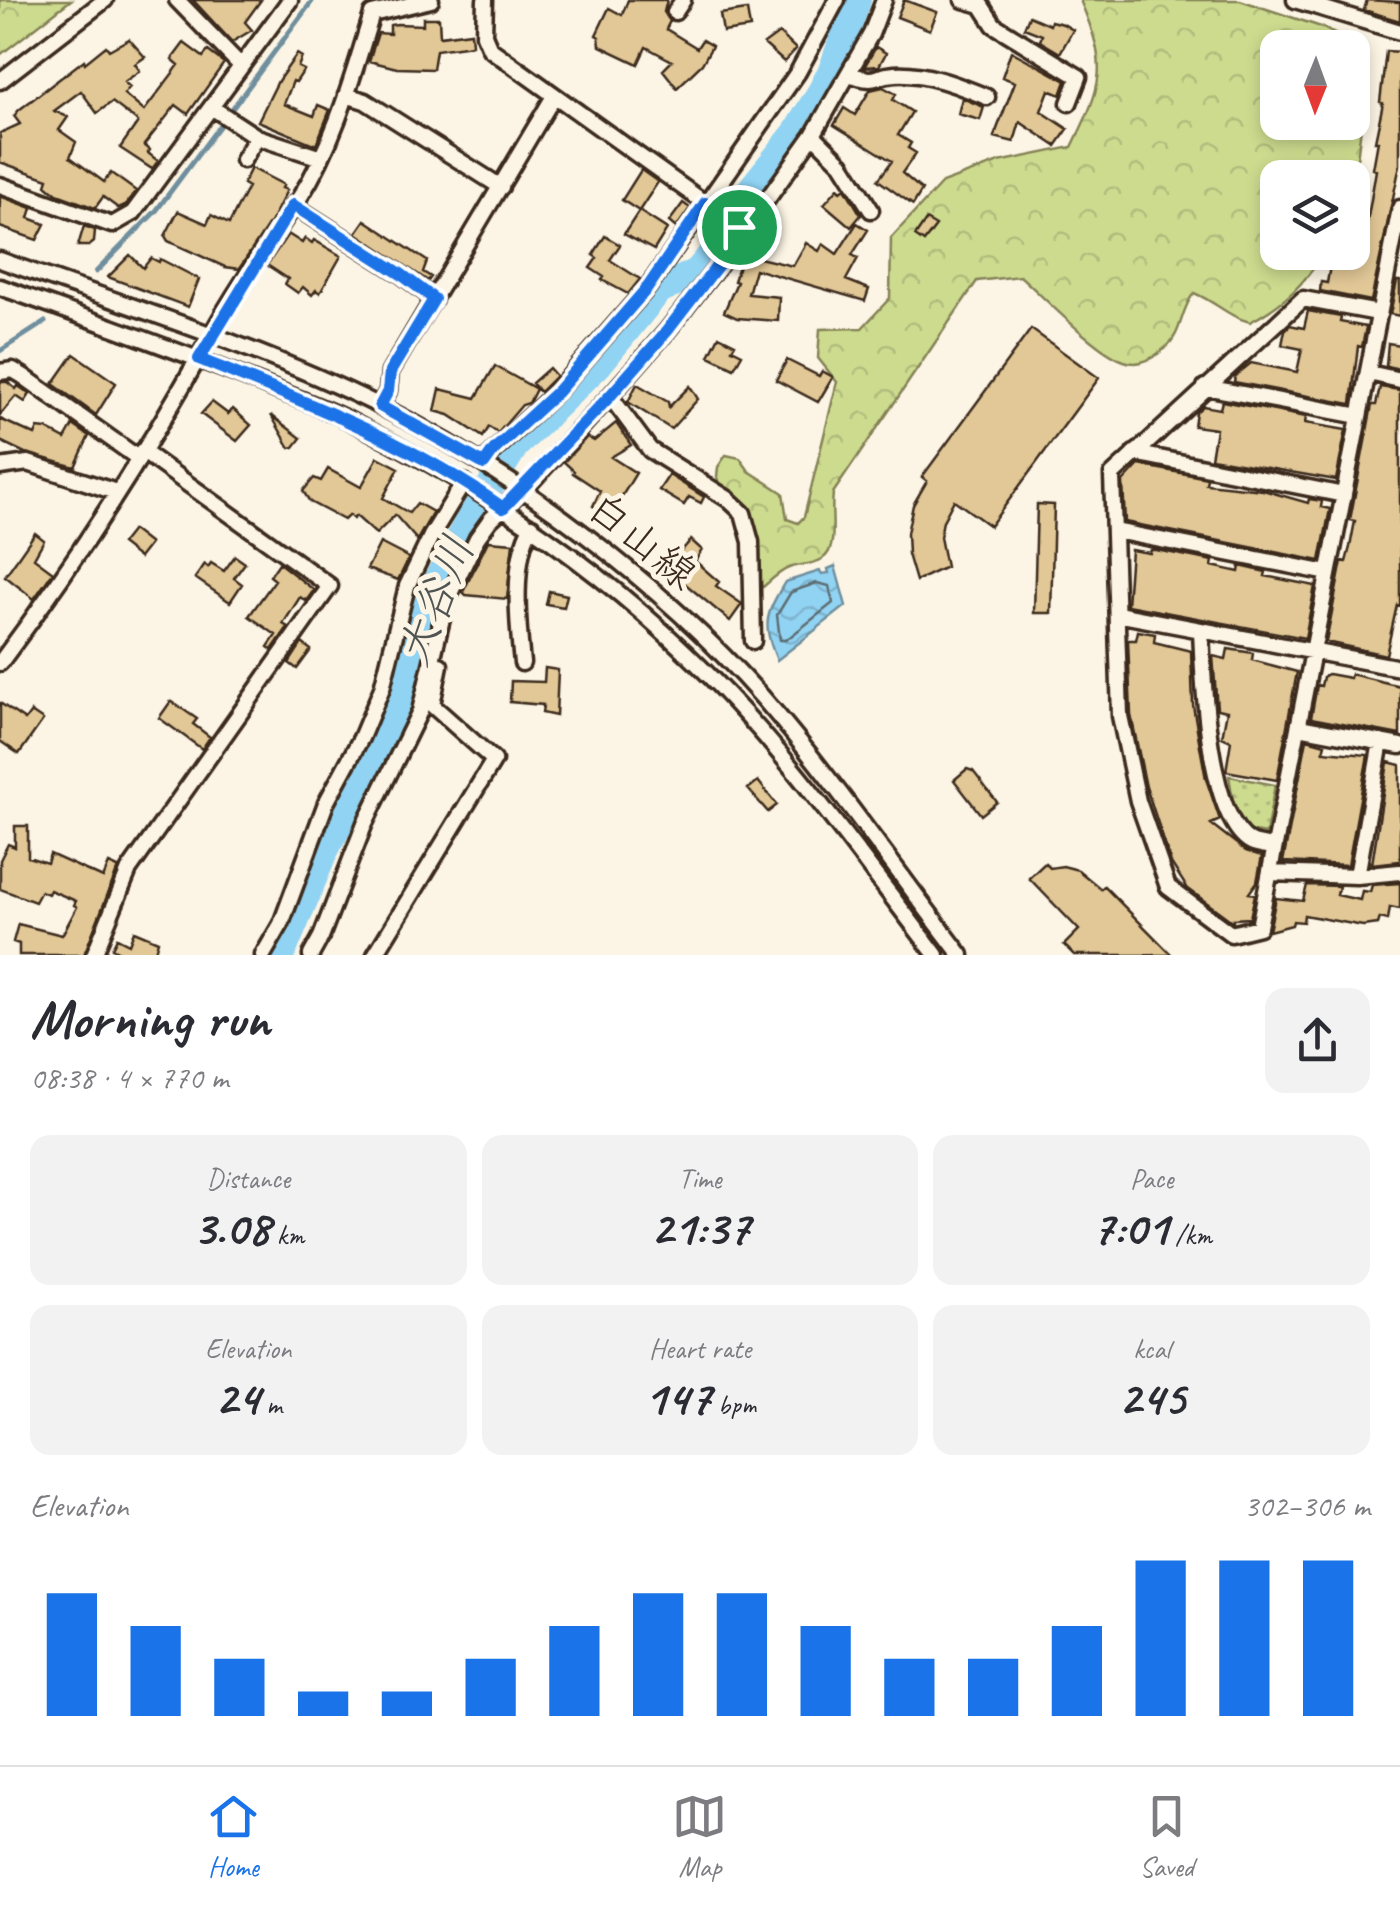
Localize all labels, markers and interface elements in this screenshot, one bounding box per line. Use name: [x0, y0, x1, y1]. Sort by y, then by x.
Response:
north arrow: [1260, 30, 1370, 140]
map controls: [1260, 30, 1370, 270]
button: layers: [1260, 160, 1370, 270]
pin: [697, 185, 782, 270]
icon: arrive: [712, 200, 767, 255]
street label: 白山線: [576, 481, 708, 601]
water label: 大谷川: [384, 528, 488, 674]
text: Morning run: [30, 984, 270, 1054]
button: share: [1265, 988, 1370, 1093]
text: 08:38 · 4 × 770 m: [30, 1057, 228, 1098]
text: Distance: [207, 1161, 290, 1196]
text: Time: [679, 1161, 721, 1196]
text: Pace: [1130, 1161, 1173, 1196]
text: 3.08: [193, 1196, 270, 1259]
text: 21:37: [650, 1196, 750, 1259]
text: 7:01: [1091, 1196, 1169, 1259]
text: km: [270, 1217, 304, 1252]
text: /km: [1169, 1217, 1212, 1252]
text: Elevation: [205, 1331, 291, 1366]
text: Heart rate: [649, 1331, 751, 1366]
text: kcal: [1133, 1331, 1170, 1366]
text: 24: [215, 1366, 260, 1429]
text: 147: [644, 1366, 711, 1429]
text: 245: [1118, 1366, 1185, 1429]
text: m: [260, 1387, 282, 1422]
text: bpm: [711, 1387, 756, 1422]
text: Elevation: [30, 1485, 128, 1526]
text: 302–306 m: [1244, 1485, 1370, 1526]
tab: Home: [206, 1789, 261, 1884]
tab: Map: [672, 1789, 727, 1884]
tab: Saved: [1139, 1789, 1194, 1884]

